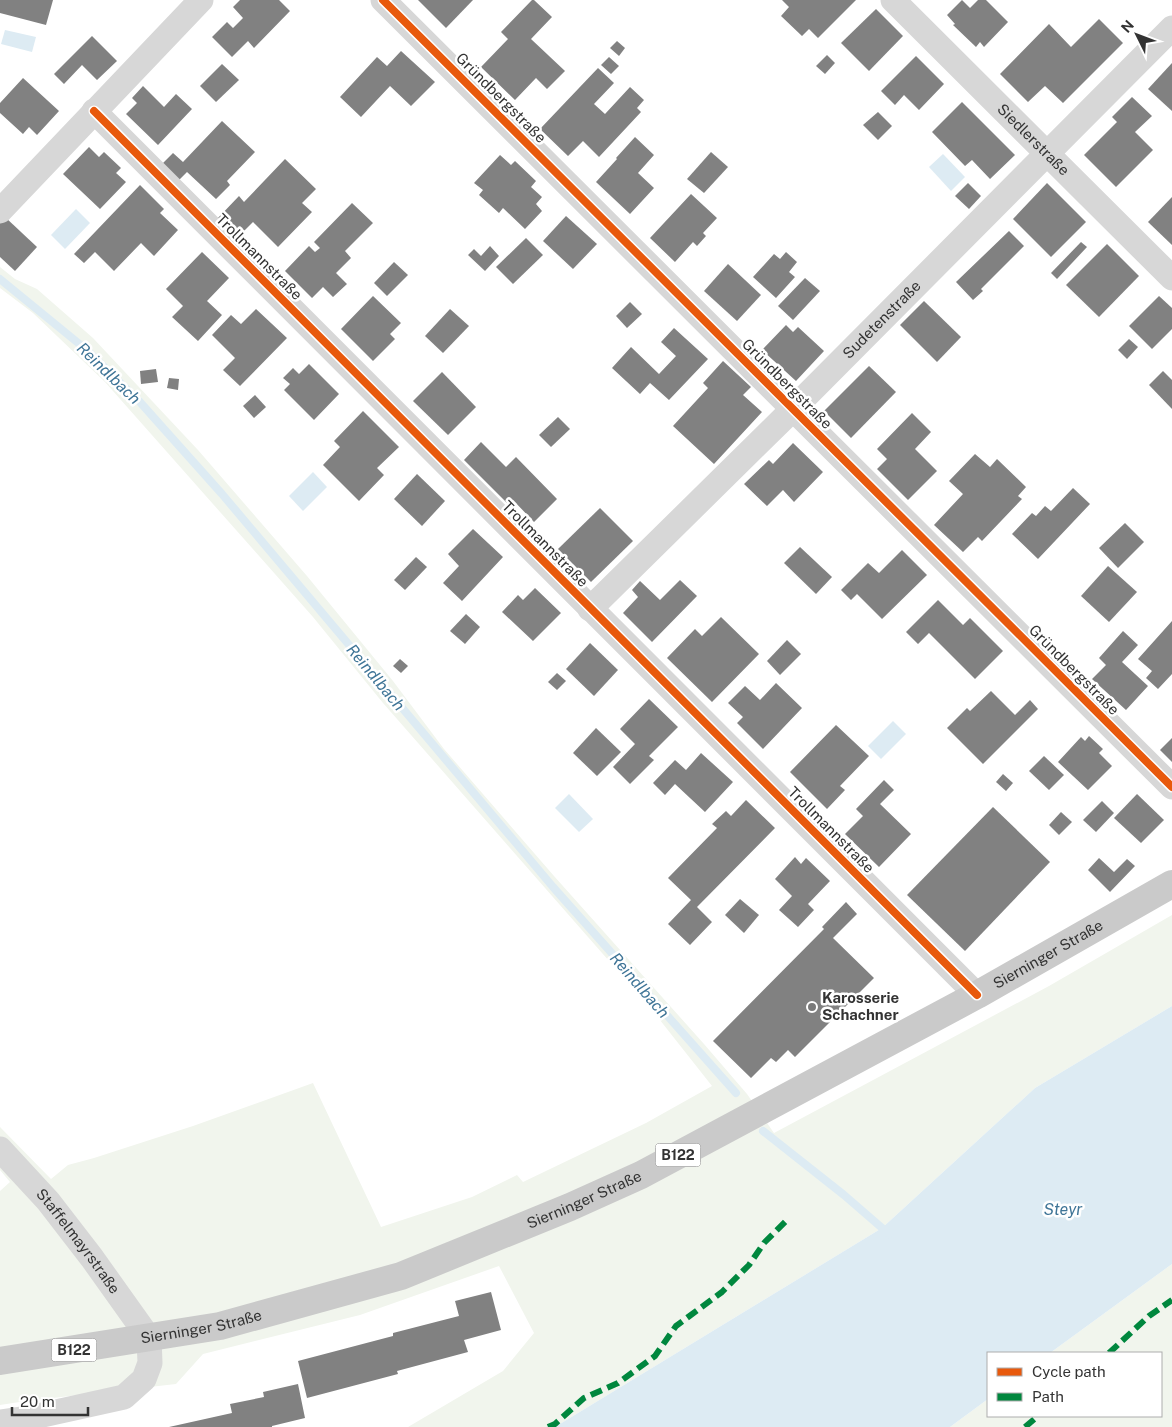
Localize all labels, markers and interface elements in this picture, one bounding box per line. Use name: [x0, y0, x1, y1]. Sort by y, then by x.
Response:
north arrow: [1112, 10, 1162, 60]
text: N: [1118, 17, 1137, 36]
street label: Gründbergstraße: [453, 49, 550, 146]
street label: Siedlerstraße: [994, 100, 1073, 179]
street label: Trollmannstraße: [213, 210, 306, 303]
street label: Sudetenstraße: [839, 277, 924, 362]
street label: Gründbergstraße: [739, 335, 836, 432]
water label: Reindlbach: [73, 338, 144, 408]
street label: Trollmannstraße: [499, 497, 592, 590]
street label: Gründbergstraße: [1026, 621, 1123, 718]
water label: Reindlbach: [342, 640, 409, 714]
street label: Trollmannstraße: [785, 783, 878, 876]
street label: Sierninger Straße: [990, 916, 1106, 992]
water label: Reindlbach: [606, 949, 673, 1022]
place label: Karosserie Schachner: [822, 989, 899, 1023]
marker: Karosserie Schachner: [806, 1001, 818, 1013]
road number: B122: [656, 1144, 700, 1166]
street label: Sierninger Straße: [524, 1167, 644, 1232]
street label: Staffelmayrstraße: [33, 1185, 124, 1297]
water label: Steyr: [1044, 1200, 1083, 1219]
street label: Sierninger Straße: [139, 1306, 263, 1347]
road number: B122: [52, 1338, 96, 1362]
legend: [987, 1352, 1162, 1417]
text: Cycle path: [1032, 1363, 1106, 1380]
scale bar: [12, 1384, 89, 1416]
text: Path: [1032, 1388, 1064, 1405]
text: 20 m: [20, 1393, 55, 1410]

